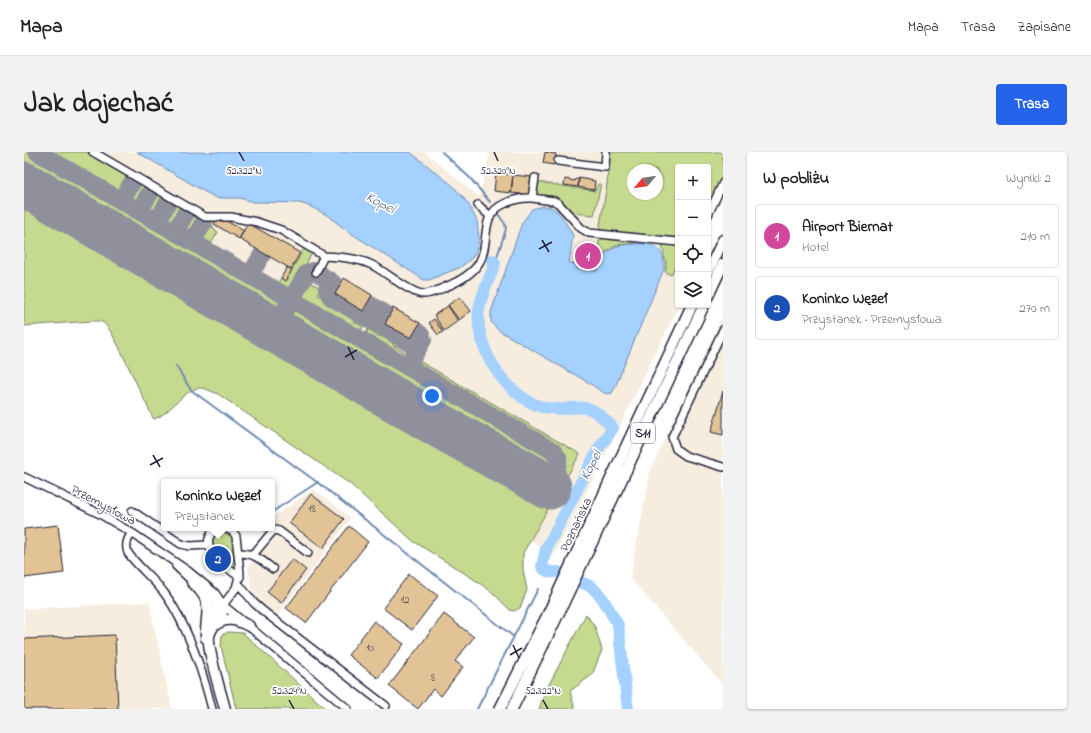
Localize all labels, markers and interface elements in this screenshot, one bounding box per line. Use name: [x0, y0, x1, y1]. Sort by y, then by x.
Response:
text: Mapa: [20, 14, 62, 41]
text: Mapa: [908, 17, 939, 38]
text: Trasa: [961, 17, 995, 38]
text: Zapisane: [1017, 17, 1071, 38]
text: Jak dojechać: [24, 84, 173, 125]
button: Trasa: [996, 84, 1067, 125]
text: 52.322°N: [226, 164, 262, 179]
text: 52.320°N: [480, 164, 516, 179]
north arrow: [627, 164, 663, 200]
map controls: [675, 164, 711, 308]
button: +: [675, 164, 711, 200]
text: W pobliżu: [763, 166, 829, 191]
text: Wyniki: 2: [1006, 169, 1051, 188]
water label: Kopel: [362, 187, 400, 220]
button: −: [675, 200, 711, 236]
text: Airport Biernat: [802, 216, 893, 238]
text: 1: [775, 227, 779, 246]
text: 210 m: [1020, 227, 1050, 246]
button: locate: [675, 236, 711, 272]
text: Hotel: [802, 238, 829, 257]
pin: 1: [575, 241, 601, 271]
button: layers: [675, 272, 711, 308]
text: Koninko Węzeł: [802, 288, 887, 310]
text: 2: [774, 299, 780, 318]
text: 270 m: [1019, 299, 1050, 318]
text: Przystanek · Przemysłowa: [802, 310, 942, 329]
your location: [422, 386, 442, 406]
road number: S11: [631, 423, 655, 443]
water label: Kopel: [575, 446, 608, 484]
popup: [161, 479, 275, 531]
street label: Przemysłowa: [67, 480, 139, 531]
text: Koninko Węzeł: [175, 485, 261, 507]
street label: Poznańska: [555, 494, 597, 555]
house number: 18: [308, 501, 316, 517]
text: Przystanek: [175, 507, 235, 526]
pin: 2: [205, 544, 231, 574]
house number: 12: [401, 592, 410, 608]
house number: 10: [366, 640, 374, 656]
house number: 8: [431, 670, 435, 686]
text: 52.324°N: [271, 684, 307, 699]
text: 52.322°N: [525, 684, 561, 699]

